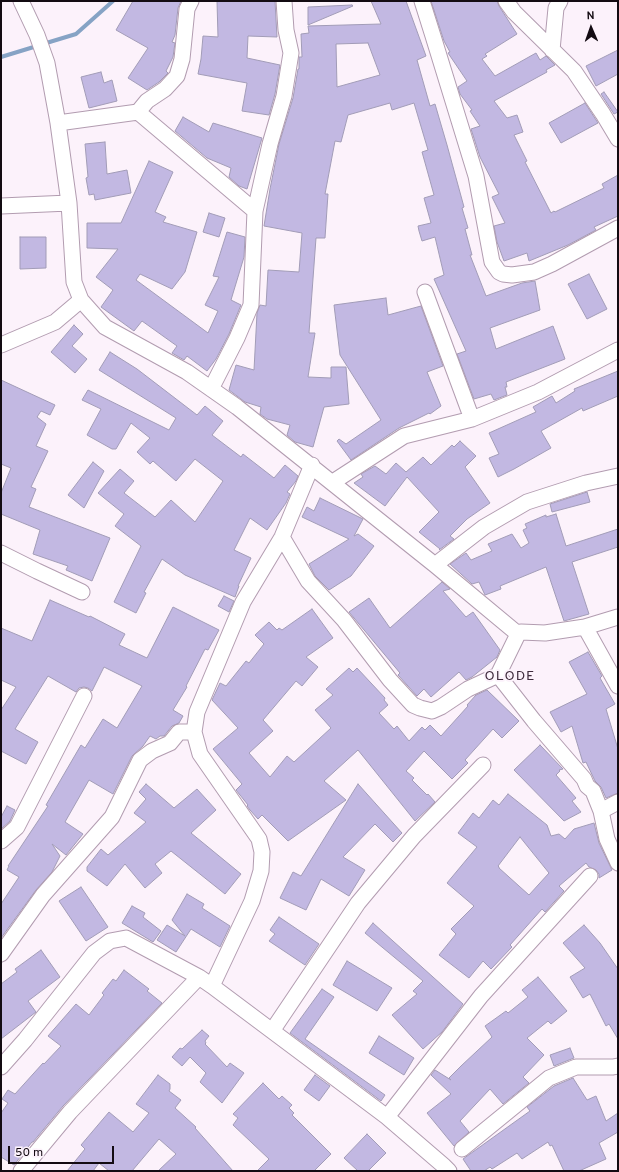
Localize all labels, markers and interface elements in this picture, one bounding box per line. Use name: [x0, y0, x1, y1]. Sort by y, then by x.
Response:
north arrow: [571, 8, 611, 48]
text: N: [586, 9, 595, 23]
district label: OLODE: [484, 669, 536, 685]
scale bar: [10, 1138, 116, 1164]
text: 50 m: [15, 1145, 43, 1161]

